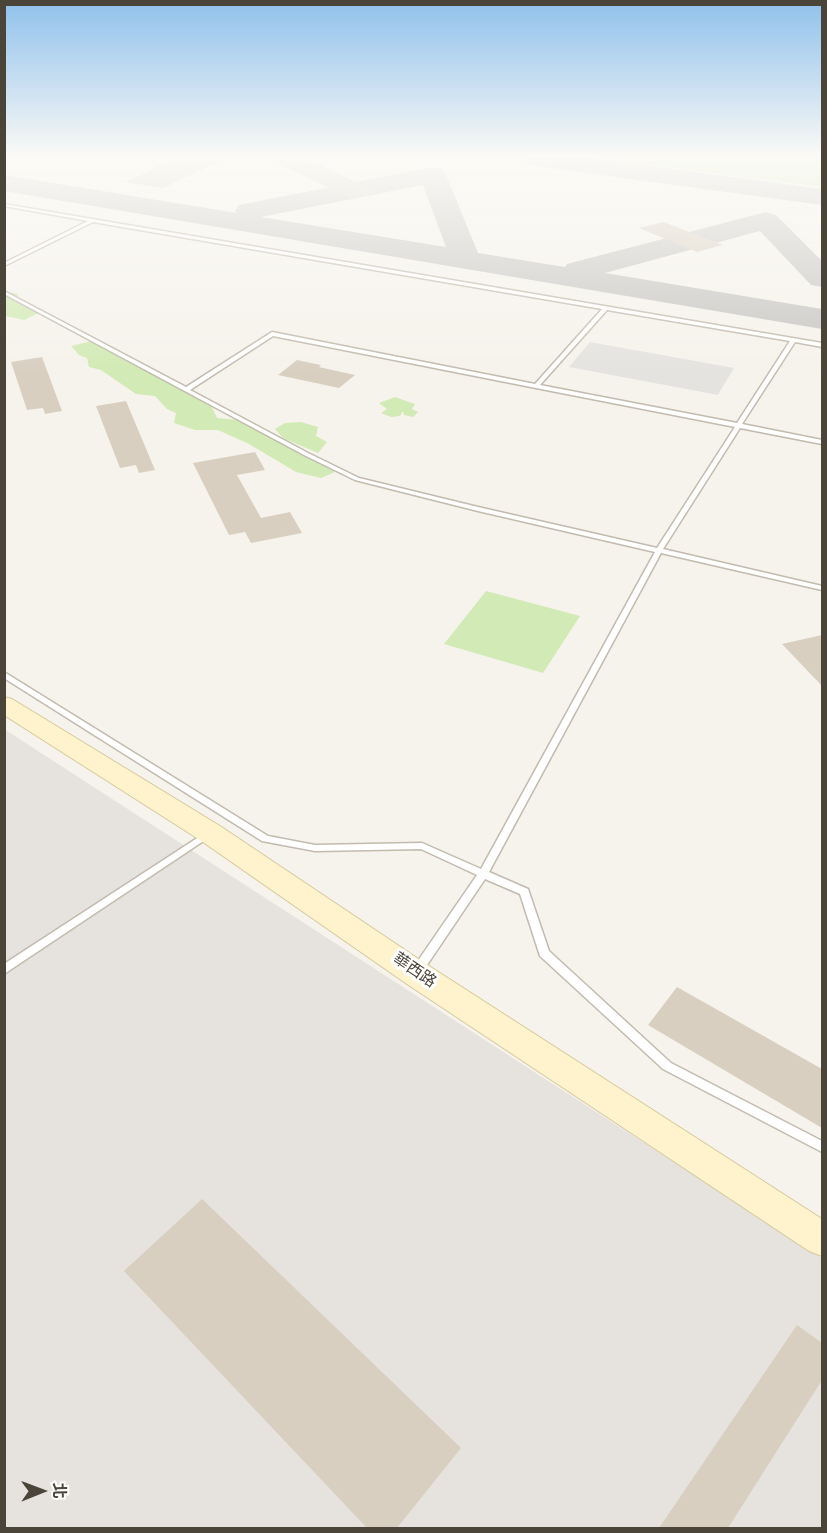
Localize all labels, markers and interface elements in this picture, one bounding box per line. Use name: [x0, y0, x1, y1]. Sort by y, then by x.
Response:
street label: 華西路: [389, 950, 439, 992]
north arrow: [12, 1461, 72, 1521]
text: 北: [48, 1482, 72, 1499]

